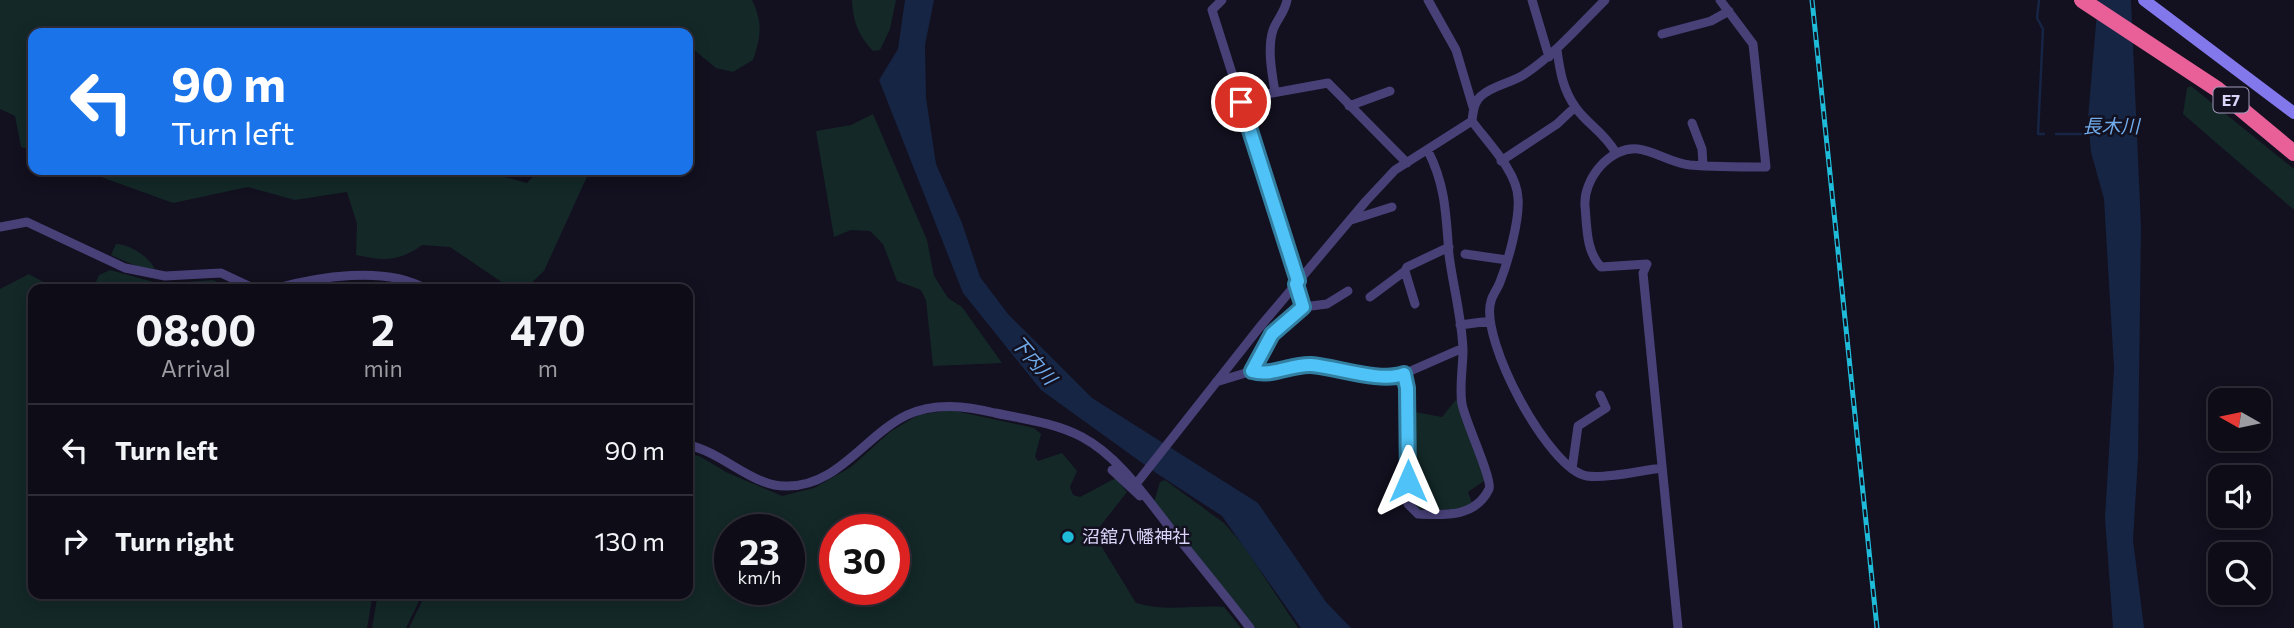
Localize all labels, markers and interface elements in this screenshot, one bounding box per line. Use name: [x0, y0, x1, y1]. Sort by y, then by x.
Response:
text: 90 m: [171, 52, 286, 112]
icon: left: [56, 56, 147, 147]
pin: [1211, 72, 1271, 132]
icon: arrive: [1222, 83, 1260, 121]
road number: E7: [2214, 88, 2248, 113]
text: Turn left: [171, 112, 295, 152]
water label: 長木川: [2082, 114, 2141, 137]
text: 08:00: [135, 303, 256, 355]
text: 2: [371, 303, 395, 355]
text: 470: [510, 303, 586, 355]
water label: 下内川: [1007, 331, 1063, 390]
text: Arrival: [161, 354, 231, 382]
text: min: [363, 354, 403, 382]
text: m: [538, 354, 558, 382]
north arrow: [2208, 388, 2272, 452]
map controls: [2208, 388, 2271, 605]
icon: left: [56, 431, 94, 469]
text: Turn left: [115, 434, 218, 465]
text: 90 m: [605, 434, 665, 465]
position arrow: [1371, 444, 1445, 518]
button: sound: [2208, 465, 2271, 528]
speed limit sign: 30: [819, 514, 910, 605]
icon: right: [56, 522, 94, 560]
text: Turn right: [115, 525, 234, 556]
text: 130 m: [594, 525, 665, 556]
place label: 沼舘八幡神社: [1082, 525, 1190, 547]
text: 23: [739, 529, 780, 572]
marker: 沼舘八幡神社: [1060, 529, 1076, 545]
button: search: [2208, 542, 2271, 605]
text: km/h: [738, 566, 781, 588]

